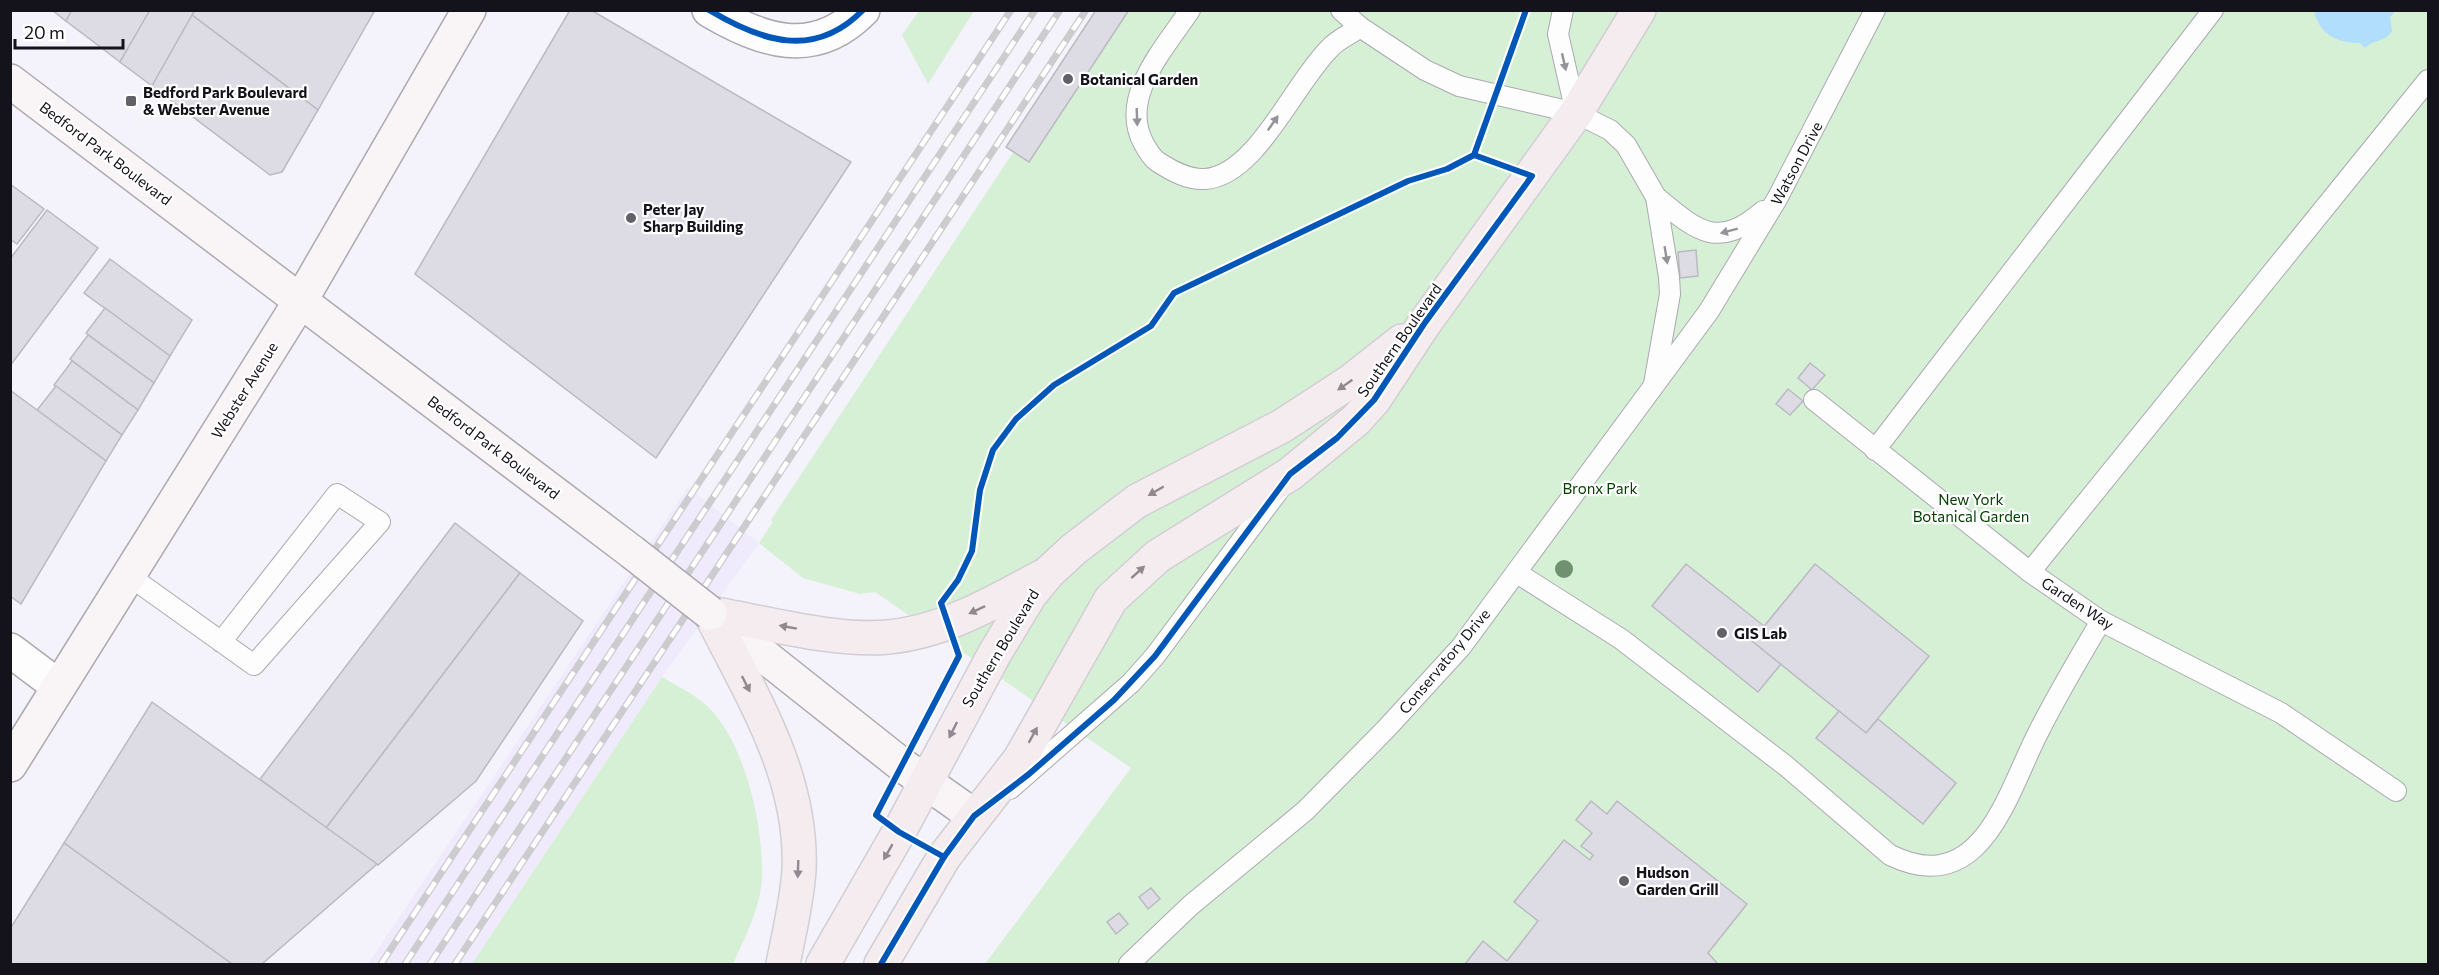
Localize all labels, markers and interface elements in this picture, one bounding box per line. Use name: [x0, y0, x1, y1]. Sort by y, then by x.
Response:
scale bar: [15, 12, 123, 50]
text: 20 m: [24, 21, 65, 43]
one-way arrow: [1560, 52, 1569, 71]
place label: Botanical Garden: [1080, 70, 1198, 88]
marker: Botanical Garden: [1061, 72, 1075, 86]
place label: Bedford Park Boulevard & Webster Avenue: [143, 83, 307, 118]
marker: Bedford Park Boulevard & Webster Avenue: [124, 94, 138, 108]
street label: Bedford Park Boulevard: [36, 97, 176, 209]
one-way arrow: [1132, 108, 1142, 127]
one-way arrow: [1267, 115, 1279, 131]
street label: Watson Drive: [1766, 118, 1826, 208]
place label: Peter Jay Sharp Building: [643, 200, 743, 235]
marker: Peter Jay Sharp Building: [624, 211, 638, 225]
one-way arrow: [1720, 227, 1739, 237]
one-way arrow: [1661, 246, 1670, 265]
street label: Southern Boulevard: [1353, 280, 1445, 400]
street label: Webster Avenue: [207, 338, 281, 442]
one-way arrow: [1337, 379, 1353, 391]
street label: Bedford Park Boulevard: [424, 391, 564, 503]
park label: Bronx Park: [1562, 479, 1638, 497]
one-way arrow: [1148, 485, 1164, 496]
park label: New York Botanical Garden: [1913, 490, 2029, 525]
one-way arrow: [1130, 566, 1145, 579]
street label: Garden Way: [2038, 573, 2118, 633]
street label: Southern Boulevard: [958, 586, 1042, 710]
one-way arrow: [968, 605, 986, 615]
street label: Conservatory Drive: [1395, 605, 1493, 717]
one-way arrow: [778, 622, 797, 631]
place label: GIS Lab: [1734, 624, 1787, 642]
marker: GIS Lab: [1715, 626, 1729, 640]
one-way arrow: [741, 675, 751, 692]
one-way arrow: [948, 722, 957, 739]
one-way arrow: [1028, 727, 1039, 743]
one-way arrow: [883, 844, 893, 861]
one-way arrow: [794, 859, 803, 878]
place label: Hudson Garden Grill: [1636, 863, 1719, 898]
marker: Hudson Garden Grill: [1617, 874, 1631, 888]

